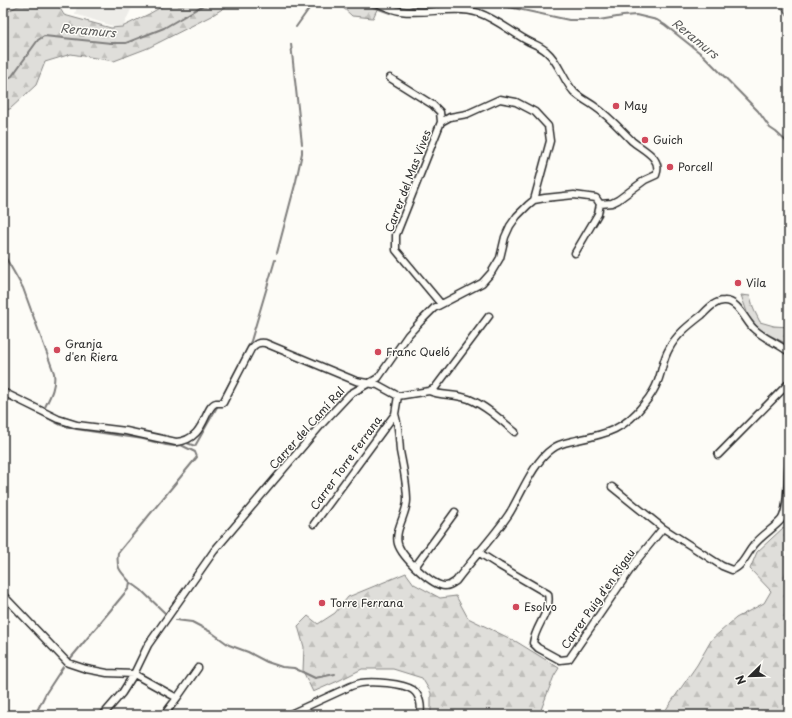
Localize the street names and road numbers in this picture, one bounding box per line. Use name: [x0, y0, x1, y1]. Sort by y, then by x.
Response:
street label: Carrer del Mas Vives: [380, 127, 435, 234]
street label: Carrer del Camí Ral: [265, 383, 348, 473]
street label: Carrer Torre Ferrana: [306, 412, 386, 513]
street label: Carrer Puig d'en Rigau: [557, 545, 639, 652]

